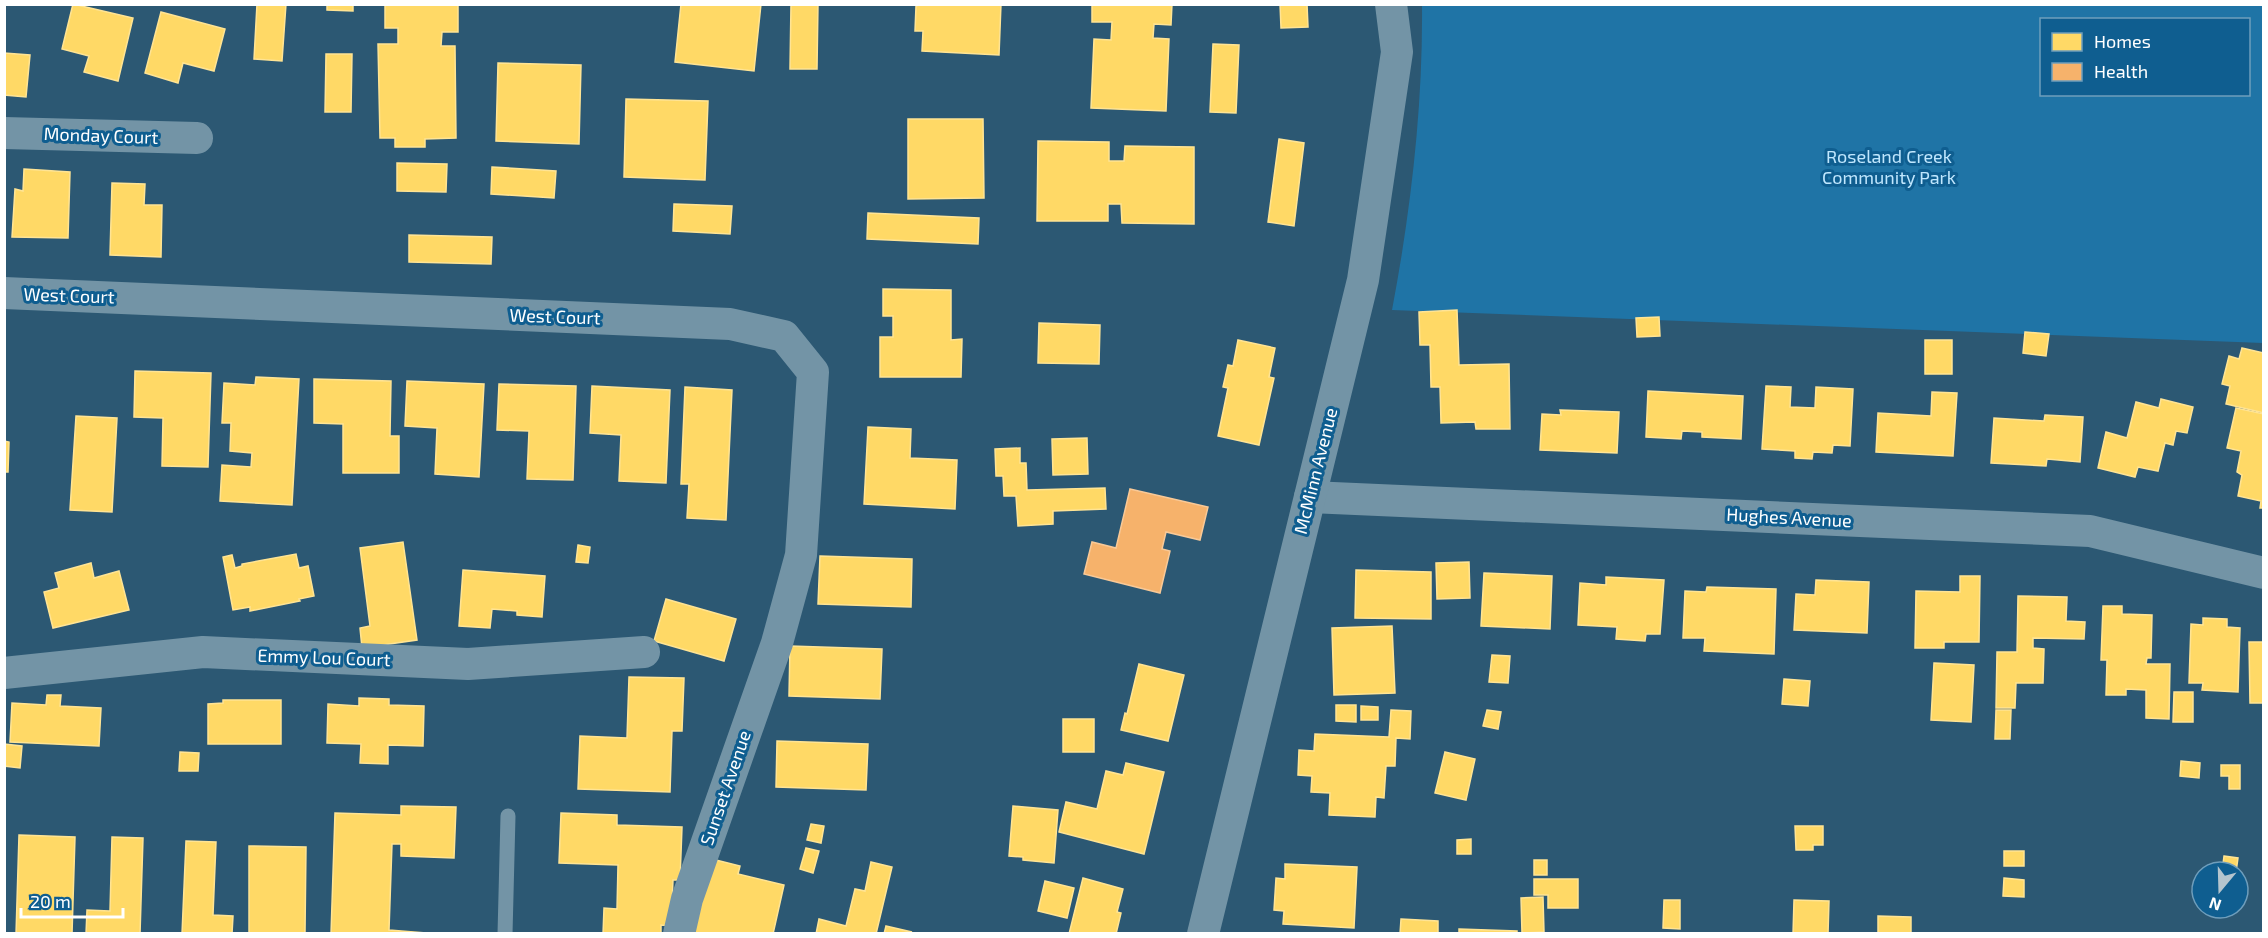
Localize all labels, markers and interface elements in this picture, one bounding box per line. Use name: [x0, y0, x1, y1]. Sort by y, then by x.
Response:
legend: [2040, 18, 2250, 96]
text: Homes: [2094, 30, 2151, 52]
text: Health: [2094, 60, 2148, 82]
street label: Monday Court: [43, 122, 159, 148]
park label: Roseland Creek Community Park: [1822, 145, 1956, 188]
street label: West Court: [23, 282, 115, 308]
street label: West Court: [509, 303, 601, 329]
street label: McMinn Avenue: [1289, 405, 1341, 536]
street label: Hughes Avenue: [1726, 503, 1852, 531]
street label: Emmy Lou Court: [257, 644, 391, 670]
street label: Sunset Avenue: [695, 727, 755, 848]
north arrow: [2190, 860, 2250, 920]
scale bar: [21, 881, 123, 919]
text: 20 m: [30, 890, 71, 912]
text: N: [2206, 894, 2224, 916]

